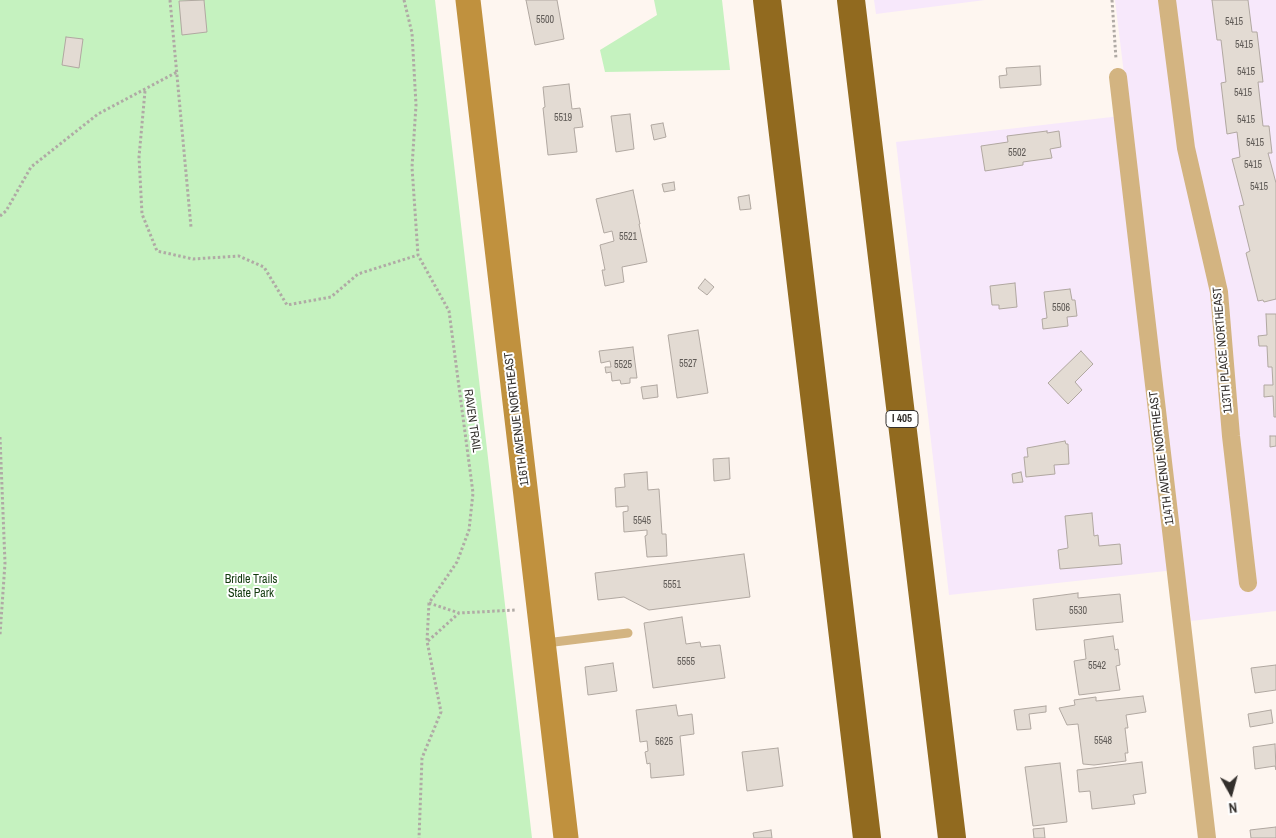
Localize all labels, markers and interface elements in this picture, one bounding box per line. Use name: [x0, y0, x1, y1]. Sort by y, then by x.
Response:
house number: 5500: [536, 14, 554, 26]
house number: 5415: [1225, 16, 1243, 28]
house number: 5415: [1235, 39, 1253, 51]
house number: 5415: [1237, 66, 1255, 78]
house number: 5415: [1234, 87, 1252, 99]
house number: 5519: [554, 112, 572, 124]
house number: 5415: [1237, 114, 1255, 126]
house number: 5415: [1246, 137, 1264, 149]
house number: 5502: [1008, 147, 1026, 159]
house number: 5415: [1244, 159, 1262, 171]
house number: 5415: [1250, 181, 1268, 193]
house number: 5521: [619, 231, 637, 243]
street label: 113TH PLACE NORTHEAST: [1210, 286, 1236, 414]
house number: 5506: [1052, 302, 1070, 314]
street label: 116TH AVENUE NORTHEAST: [502, 351, 532, 487]
house number: 5527: [679, 358, 697, 370]
house number: 5525: [614, 359, 632, 371]
street label: RAVEN TRAIL: [460, 388, 484, 454]
street label: 114TH AVENUE NORTHEAST: [1147, 390, 1177, 526]
road number: I 405: [886, 410, 918, 428]
house number: 5545: [633, 515, 651, 527]
park label: Bridle Trails State Park: [225, 573, 277, 601]
house number: 5551: [663, 579, 681, 591]
house number: 5530: [1069, 605, 1087, 617]
house number: 5555: [677, 656, 695, 668]
house number: 5542: [1088, 660, 1106, 672]
house number: 5548: [1094, 735, 1112, 747]
house number: 5625: [655, 736, 673, 748]
north arrow: [1206, 768, 1256, 818]
text: N: [1228, 798, 1238, 817]

